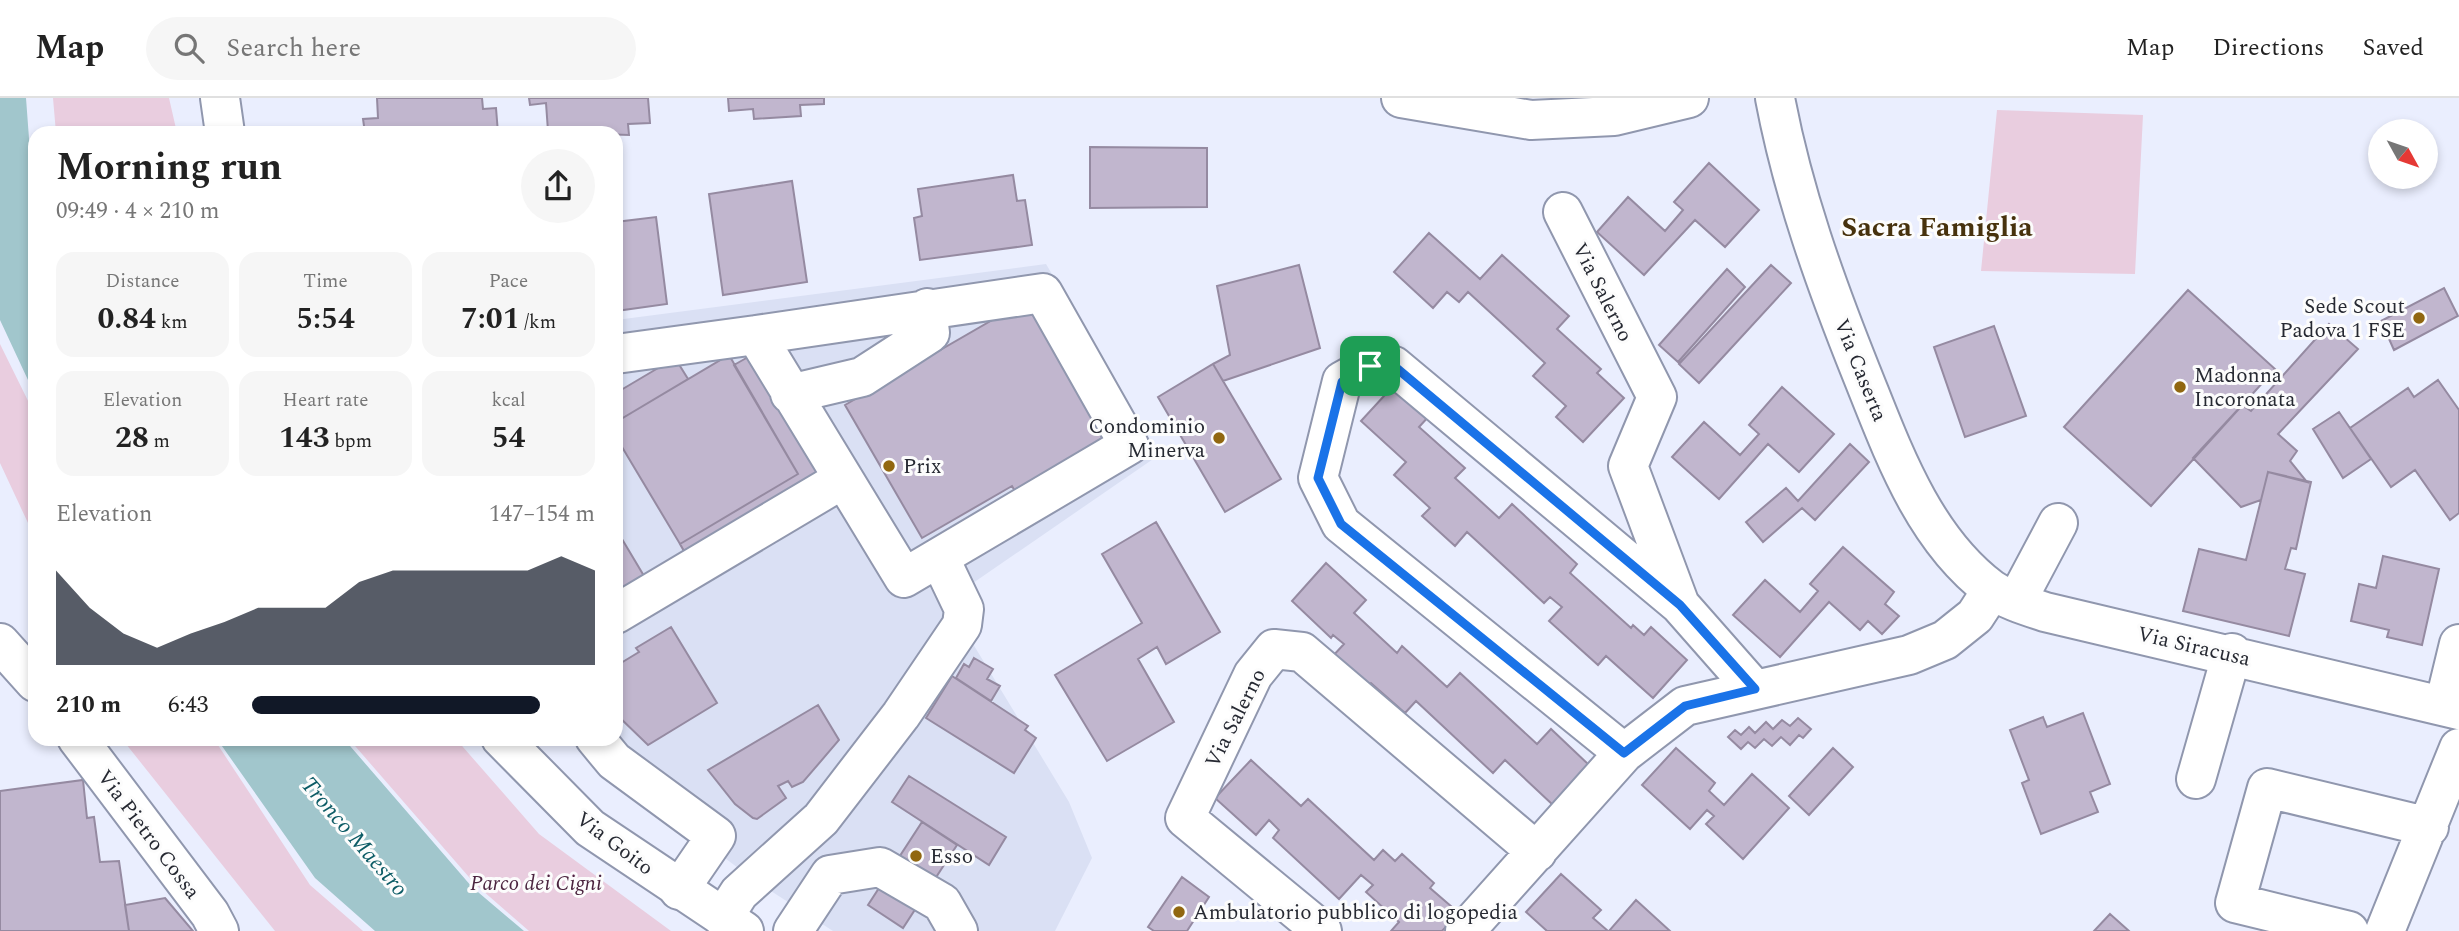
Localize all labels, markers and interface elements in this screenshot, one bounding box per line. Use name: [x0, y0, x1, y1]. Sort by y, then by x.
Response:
search box: [146, 17, 636, 80]
text: Map: [35, 23, 104, 73]
text: Search here: [226, 28, 361, 68]
icon: search: [170, 29, 208, 67]
text: Map: [2126, 30, 2174, 66]
text: Directions: [2212, 30, 2324, 66]
text: Saved: [2362, 30, 2424, 66]
north arrow: [2368, 119, 2438, 189]
map controls: [2368, 119, 2438, 189]
text: Morning run: [56, 139, 282, 197]
button: share: [521, 149, 595, 223]
text: 09:49 · 4 × 210 m: [56, 194, 220, 229]
district label: Sacra Famiglia: [1841, 206, 2033, 249]
street label: Via Salerno: [1563, 237, 1641, 348]
text: Distance: [105, 267, 180, 296]
text: Time: [303, 267, 348, 296]
text: Pace: [489, 267, 528, 296]
place label: Sede Scout Padova 1 FSE: [2280, 291, 2405, 347]
text: 0.84: [97, 296, 156, 342]
text: 5:54: [296, 296, 355, 342]
text: 7:01: [461, 296, 520, 342]
text: km: [156, 308, 188, 337]
text: /km: [520, 308, 556, 337]
marker: Sede Scout Padova 1 FSE: [2411, 310, 2427, 326]
street label: Via Caserta: [1825, 314, 1895, 427]
pin: [1340, 336, 1400, 396]
icon: arrive: [1351, 347, 1389, 385]
place label: Madonna Incoronata: [2194, 360, 2296, 416]
marker: Madonna Incoronata: [2172, 379, 2188, 395]
text: Elevation: [103, 386, 182, 415]
text: Heart rate: [283, 386, 368, 415]
text: kcal: [491, 386, 526, 415]
place label: Condominio Minerva: [1089, 411, 1206, 467]
text: 28: [115, 415, 149, 461]
text: 143: [279, 415, 329, 461]
text: 54: [492, 415, 525, 461]
text: m: [149, 427, 170, 456]
text: bpm: [329, 427, 372, 456]
marker: Condominio Minerva: [1211, 430, 1227, 446]
place label: Prix: [903, 451, 942, 483]
marker: Prix: [881, 458, 897, 474]
text: Elevation: [56, 497, 152, 532]
text: 147–154 m: [489, 497, 595, 532]
street label: Via Siracusa: [2134, 618, 2254, 676]
street label: Via Salerno: [1197, 663, 1275, 774]
text: 210 m: [56, 688, 121, 723]
text: 6:43: [168, 688, 208, 723]
street label: Via Pietro Cossa: [89, 763, 208, 907]
water label: Tronco Maestro: [292, 769, 416, 905]
street label: Via Goito: [569, 804, 660, 884]
place label: Esso: [930, 841, 973, 873]
marker: Esso: [908, 848, 924, 864]
park label: Parco dei Cigni: [470, 868, 602, 900]
place label: Ambulatorio pubblico di logopedia: [1193, 897, 1519, 929]
marker: Ambulatorio pubblico di logopedia: [1171, 904, 1187, 920]

